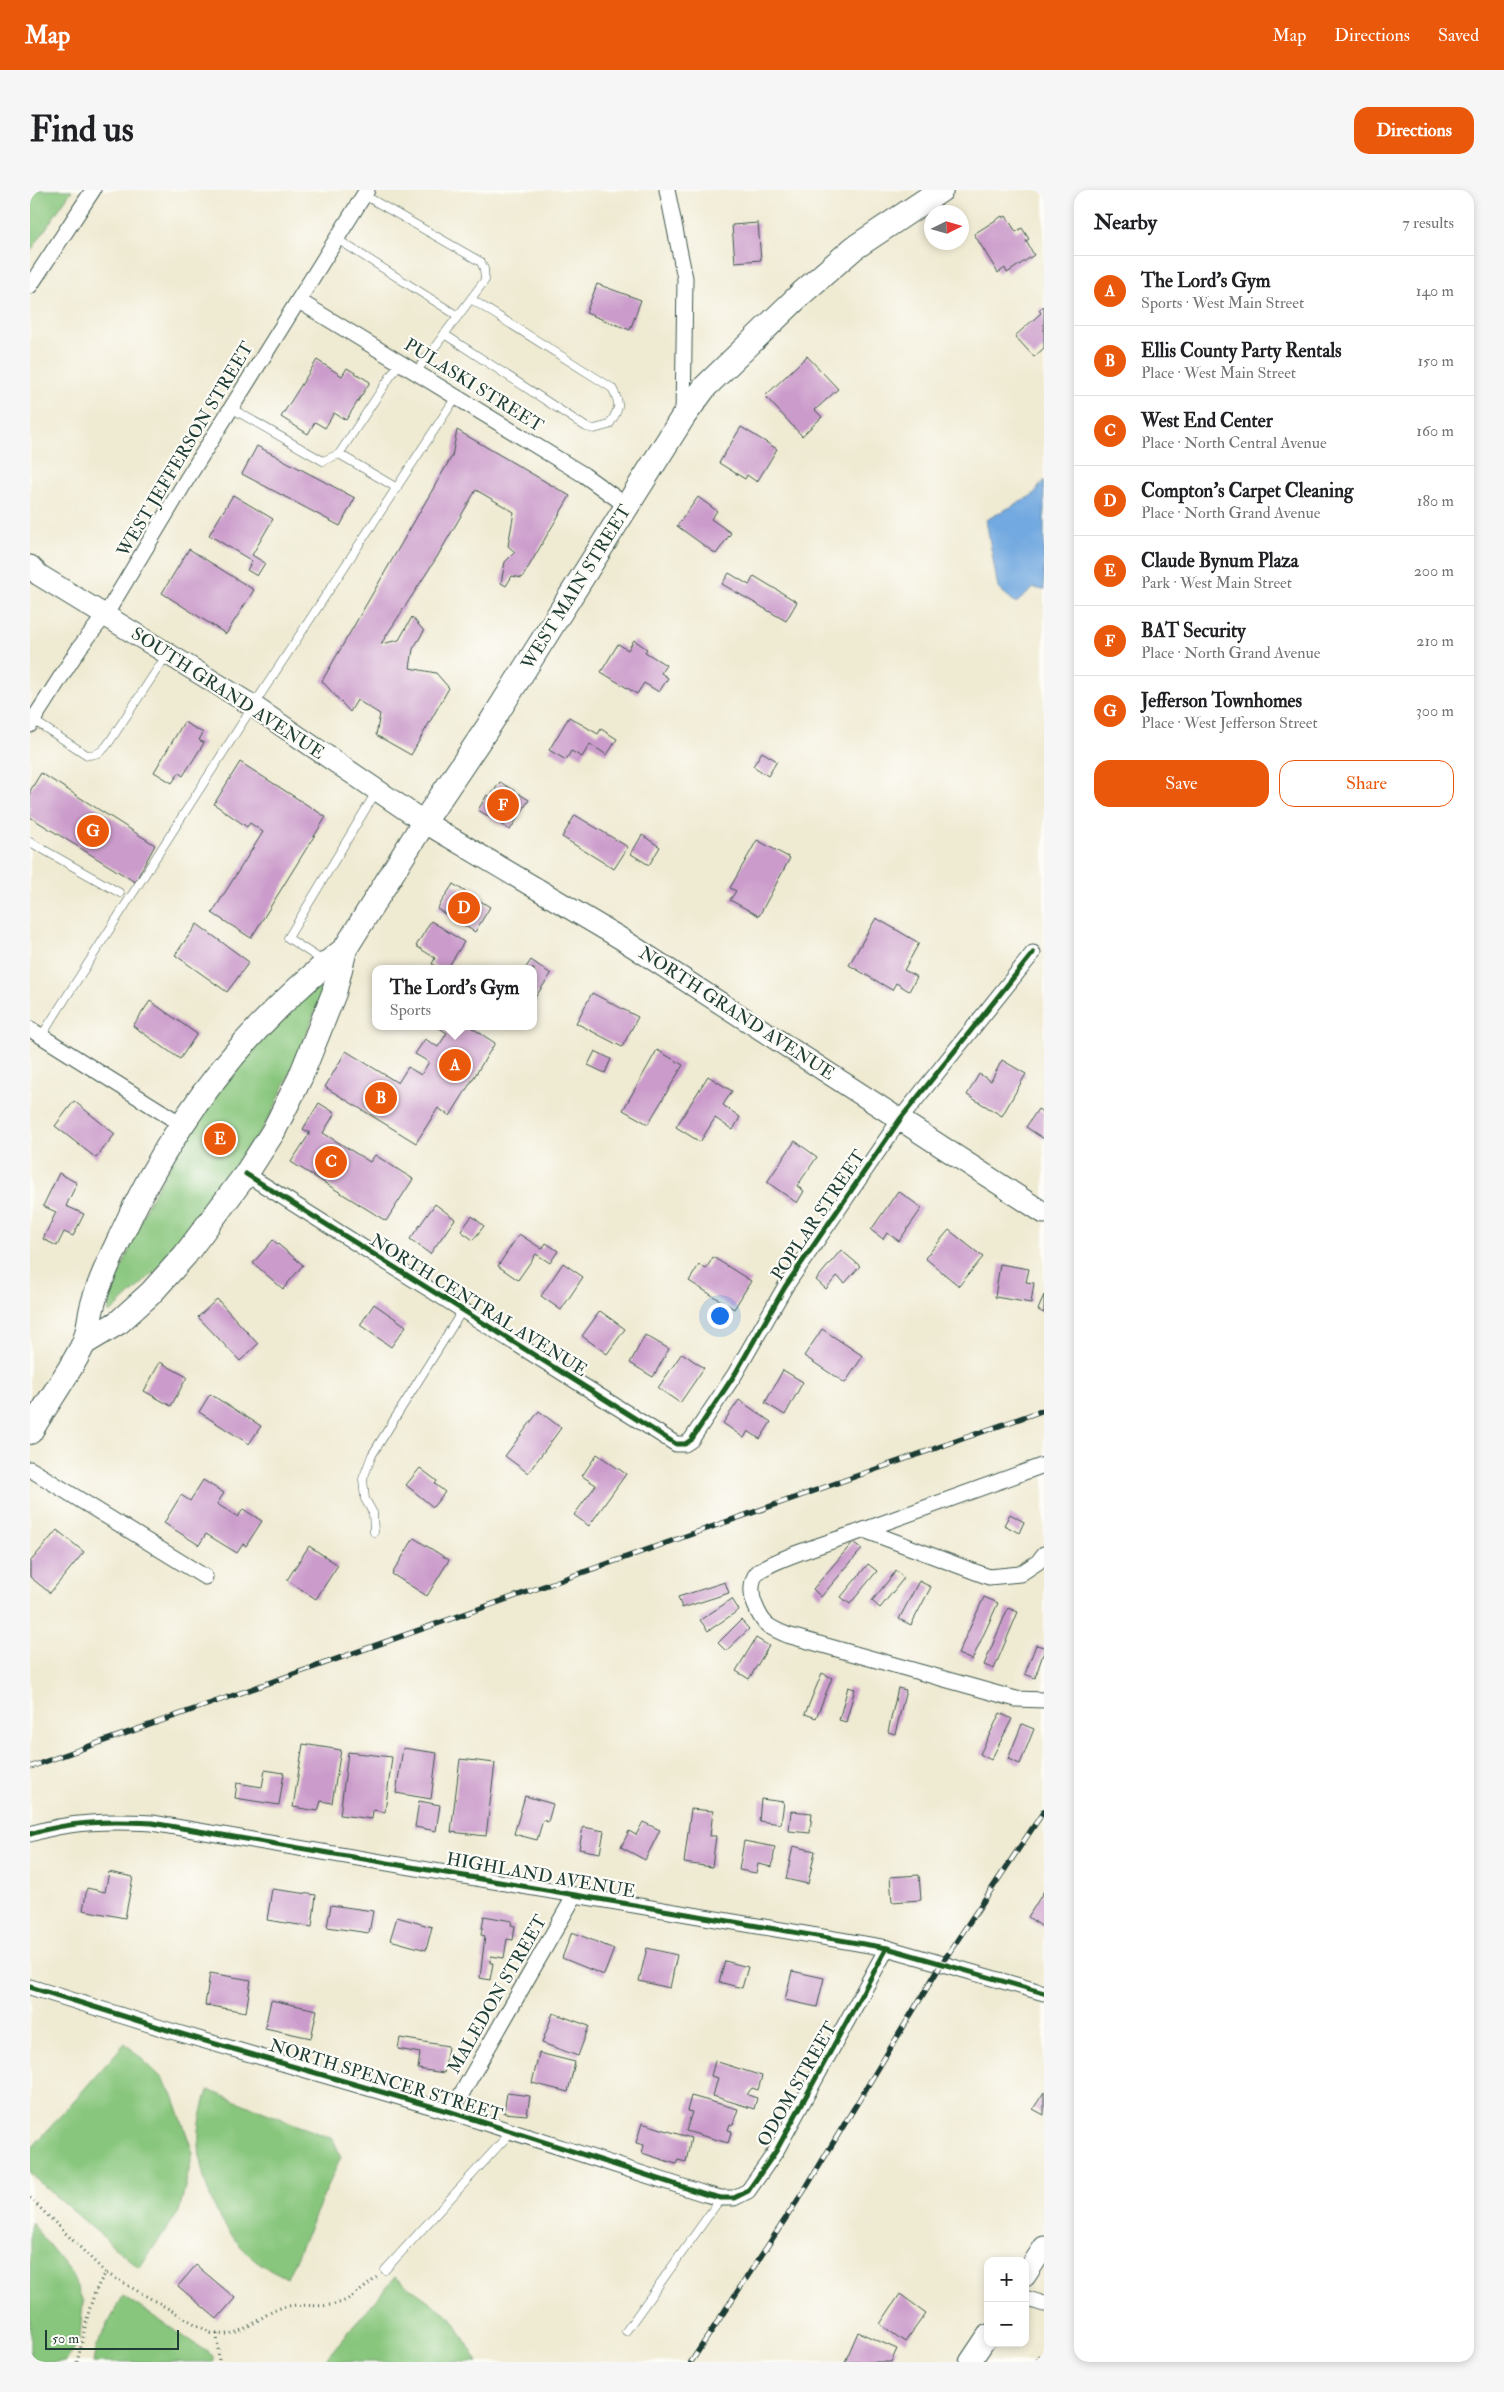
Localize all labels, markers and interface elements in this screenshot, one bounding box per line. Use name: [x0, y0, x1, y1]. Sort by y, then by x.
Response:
text: Map: [25, 20, 70, 51]
text: Map: [1273, 24, 1306, 47]
text: Directions: [1334, 24, 1410, 47]
text: Saved: [1438, 24, 1479, 47]
button: Directions: [1354, 107, 1474, 154]
text: Find us: [30, 108, 134, 152]
north arrow: [924, 205, 969, 250]
text: Nearby: [1094, 209, 1157, 236]
text: 7 results: [1402, 213, 1454, 233]
text: The Lord's Gym: [1141, 269, 1270, 293]
text: A: [1105, 281, 1115, 301]
text: 140 m: [1416, 281, 1454, 301]
text: Sports · West Main Street: [1141, 293, 1304, 313]
street label: PULASKI STREET: [400, 333, 548, 438]
street label: WEST JEFFERSON STREET: [111, 337, 259, 562]
text: Ellis County Party Rentals: [1141, 339, 1342, 363]
text: B: [1105, 351, 1115, 371]
text: 150 m: [1417, 351, 1454, 371]
text: Place · West Main Street: [1141, 363, 1296, 383]
text: West End Center: [1141, 409, 1273, 433]
text: C: [1104, 421, 1116, 441]
text: 160 m: [1416, 421, 1454, 441]
text: Place · North Central Avenue: [1141, 433, 1327, 453]
text: Compton's Carpet Cleaning: [1141, 479, 1353, 503]
text: D: [1103, 491, 1117, 511]
text: 180 m: [1417, 491, 1454, 511]
street label: WEST MAIN STREET: [516, 500, 637, 675]
text: Place · North Grand Avenue: [1141, 503, 1320, 523]
text: Claude Bynum Plaza: [1141, 549, 1299, 573]
text: E: [1104, 561, 1116, 581]
text: 200 m: [1414, 561, 1454, 581]
text: Park · West Main Street: [1141, 573, 1292, 593]
text: BAT Security: [1141, 619, 1246, 643]
street label: SOUTH GRAND AVENUE: [127, 622, 329, 765]
text: F: [1105, 631, 1115, 651]
text: 210 m: [1416, 631, 1454, 651]
text: Place · North Grand Avenue: [1141, 643, 1320, 663]
text: Jefferson Townhomes: [1141, 689, 1302, 713]
text: G: [1103, 701, 1117, 721]
text: 300 m: [1416, 701, 1454, 721]
text: Place · West Jefferson Street: [1141, 713, 1318, 733]
button: Save: [1094, 760, 1269, 807]
button: Share: [1279, 760, 1454, 807]
pin: F: [487, 786, 519, 824]
pin: G: [77, 812, 109, 850]
pin: D: [448, 889, 480, 927]
street label: NORTH GRAND AVENUE: [634, 941, 839, 1085]
popup: [372, 965, 537, 1030]
text: The Lord's Gym: [390, 976, 519, 1000]
text: Sports: [390, 1000, 431, 1020]
pin: A: [439, 1046, 471, 1084]
pin: B: [365, 1079, 397, 1117]
pin: E: [204, 1120, 236, 1158]
pin: C: [315, 1143, 347, 1181]
street label: POPLAR STREET: [766, 1145, 871, 1285]
street label: NORTH CENTRAL AVENUE: [366, 1229, 592, 1382]
your location: [707, 1303, 733, 1329]
street label: HIGHLAND AVENUE: [445, 1848, 637, 1903]
street label: MALEDON STREET: [443, 1910, 553, 2078]
street label: ODOM STREET: [752, 2017, 843, 2151]
street label: NORTH SPENCER STREET: [267, 2034, 506, 2127]
map controls: [984, 2257, 1029, 2347]
button: +: [984, 2257, 1029, 2302]
button: −: [984, 2302, 1029, 2347]
scale bar: [45, 2327, 179, 2350]
text: 50 m: [52, 2330, 79, 2347]

